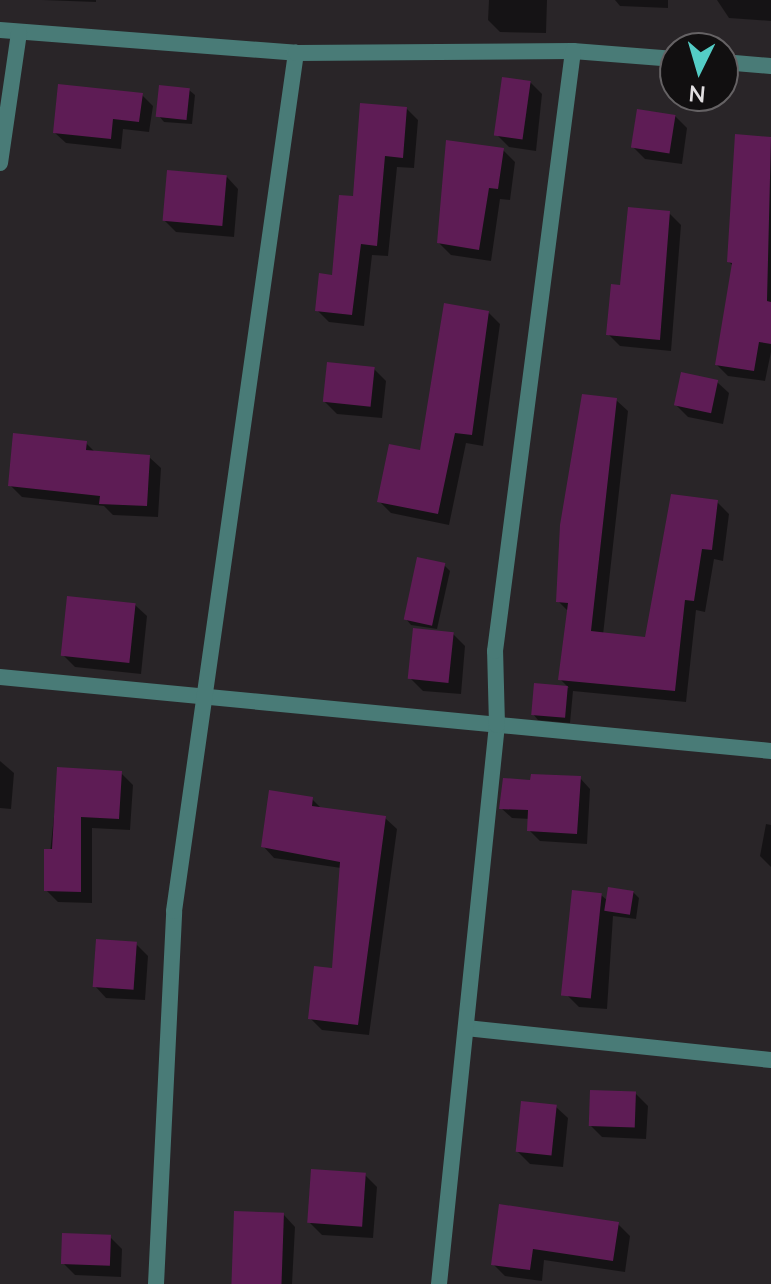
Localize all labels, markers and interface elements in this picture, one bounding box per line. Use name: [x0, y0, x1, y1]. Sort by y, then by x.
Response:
north arrow: [659, 32, 739, 112]
text: N: [687, 80, 707, 109]

